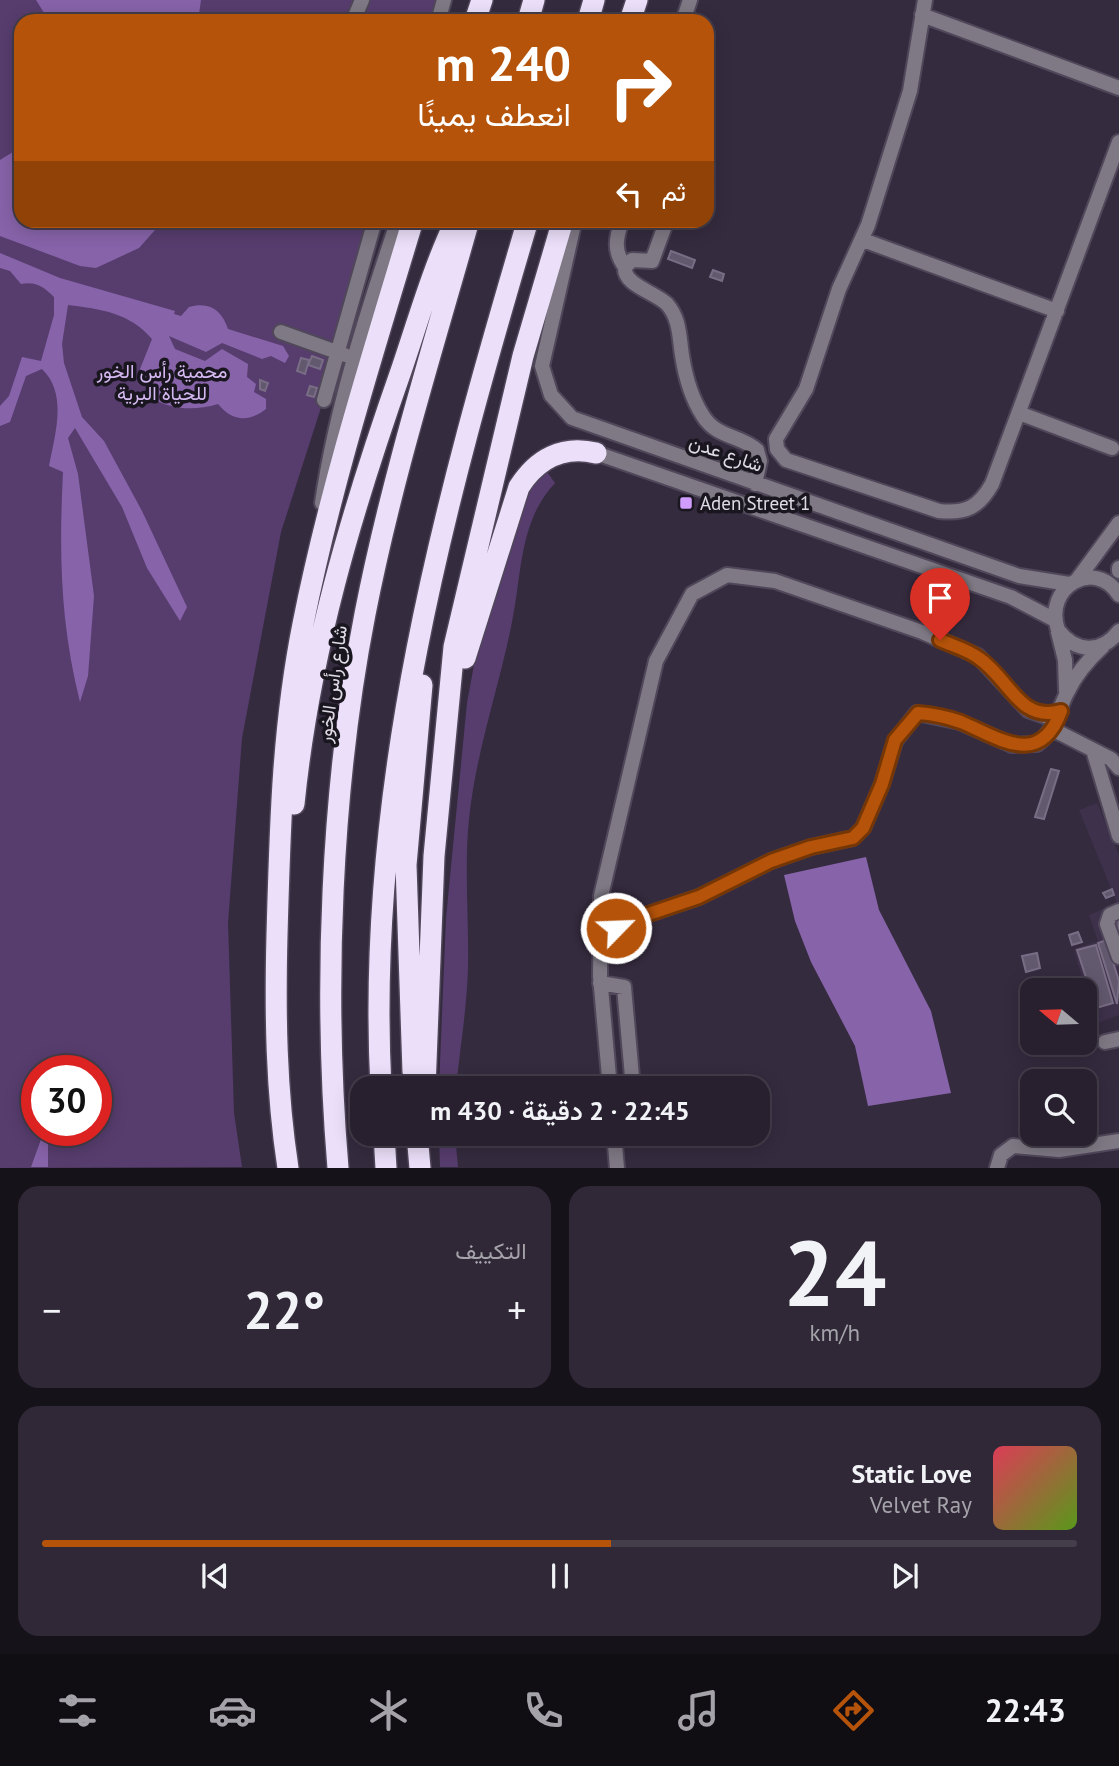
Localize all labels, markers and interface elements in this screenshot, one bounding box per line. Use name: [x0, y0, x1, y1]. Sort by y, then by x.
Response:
text: 240 m: [436, 31, 571, 95]
icon: right: [595, 42, 686, 133]
text: انعطف يمينًا: [417, 93, 571, 135]
icon: left: [610, 175, 648, 213]
text: ثم: [662, 175, 686, 208]
park label: محمية رأس الخور للحياة البرية: [96, 359, 227, 405]
street label: شارع عدن: [686, 429, 766, 478]
place label: Aden Street 1: [700, 491, 810, 515]
marker: Aden Street 1: [678, 495, 694, 511]
pin: [910, 568, 970, 640]
icon: arrive: [921, 579, 959, 617]
street label: شارع رأس الخور: [312, 624, 353, 745]
position arrow: [579, 891, 653, 965]
north arrow: [1020, 978, 1097, 1055]
map controls: [1020, 978, 1097, 1146]
speed limit sign: 30: [21, 1055, 112, 1146]
button: search: [1020, 1069, 1097, 1146]
text: 22:45 · 2 دقيقة · 430 m: [430, 1094, 690, 1127]
text: 24: [783, 1213, 886, 1331]
text: التكييف: [455, 1236, 527, 1265]
text: 22°: [243, 1276, 325, 1343]
text: −: [42, 1285, 61, 1334]
text: +: [507, 1285, 526, 1334]
text: km/h: [810, 1318, 860, 1347]
text: Static Love: [851, 1457, 972, 1490]
text: Velvet Ray: [870, 1490, 972, 1519]
icon: previous: [196, 1557, 234, 1595]
icon: pause: [541, 1557, 579, 1595]
icon: next: [886, 1557, 924, 1595]
icon: filters: [53, 1686, 102, 1735]
icon: car: [208, 1686, 257, 1735]
icon: climate: [364, 1686, 413, 1735]
icon: phone: [519, 1686, 568, 1735]
icon: music: [674, 1686, 723, 1735]
icon: directions: [829, 1686, 878, 1735]
text: 22:43: [985, 1689, 1066, 1731]

